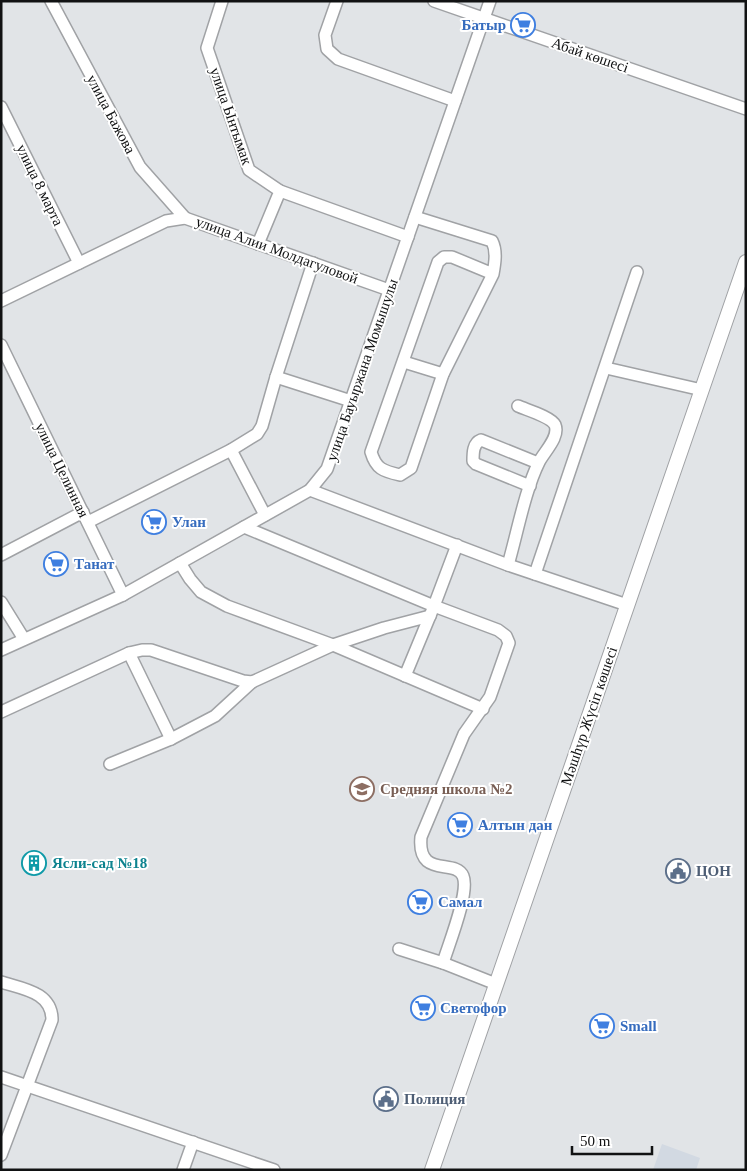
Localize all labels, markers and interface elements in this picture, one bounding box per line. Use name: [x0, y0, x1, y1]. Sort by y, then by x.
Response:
supermarket icon: Батыр: [510, 12, 536, 38]
place label: Батыр: [462, 17, 506, 33]
street label: Абай көшесі: [549, 34, 631, 76]
street label: улица Ынтымак: [207, 65, 255, 167]
street label: улица Бажова: [83, 72, 139, 157]
street label: улица 8 марта: [13, 142, 67, 229]
street label: улица Алии Молдагуловой: [194, 213, 360, 287]
street label: улица Бауыржана Момышулы: [323, 277, 401, 463]
street label: улица Целинная: [32, 420, 92, 520]
supermarket icon: Улан: [141, 509, 167, 535]
place label: Улан: [172, 514, 206, 530]
supermarket icon: Танат: [43, 551, 69, 577]
place label: Танат: [74, 556, 115, 572]
street label: Мәшһүр Жүсіп көшесі: [558, 645, 620, 787]
school or university icon: Средняя школа №2: [349, 776, 375, 802]
place label: Средняя школа №2: [380, 781, 513, 797]
supermarket icon: Алтын дан: [447, 812, 473, 838]
place label: Алтын дан: [478, 817, 553, 833]
building icon: Ясли-сад №18: [21, 850, 47, 876]
place label: Ясли-сад №18: [52, 855, 147, 871]
public building icon: ЦОН: [665, 858, 691, 884]
place label: ЦОН: [696, 863, 731, 879]
supermarket icon: Самал: [407, 889, 433, 915]
place label: Самал: [438, 894, 483, 910]
supermarket icon: Светофор: [410, 995, 436, 1021]
place label: Светофор: [440, 1000, 506, 1016]
supermarket icon: Small: [589, 1013, 615, 1039]
place label: Small: [620, 1018, 657, 1034]
public building icon: Полиция: [373, 1086, 399, 1112]
place label: Полиция: [404, 1091, 465, 1107]
scale bar: [572, 1124, 652, 1156]
text: 50 m: [580, 1133, 611, 1149]

